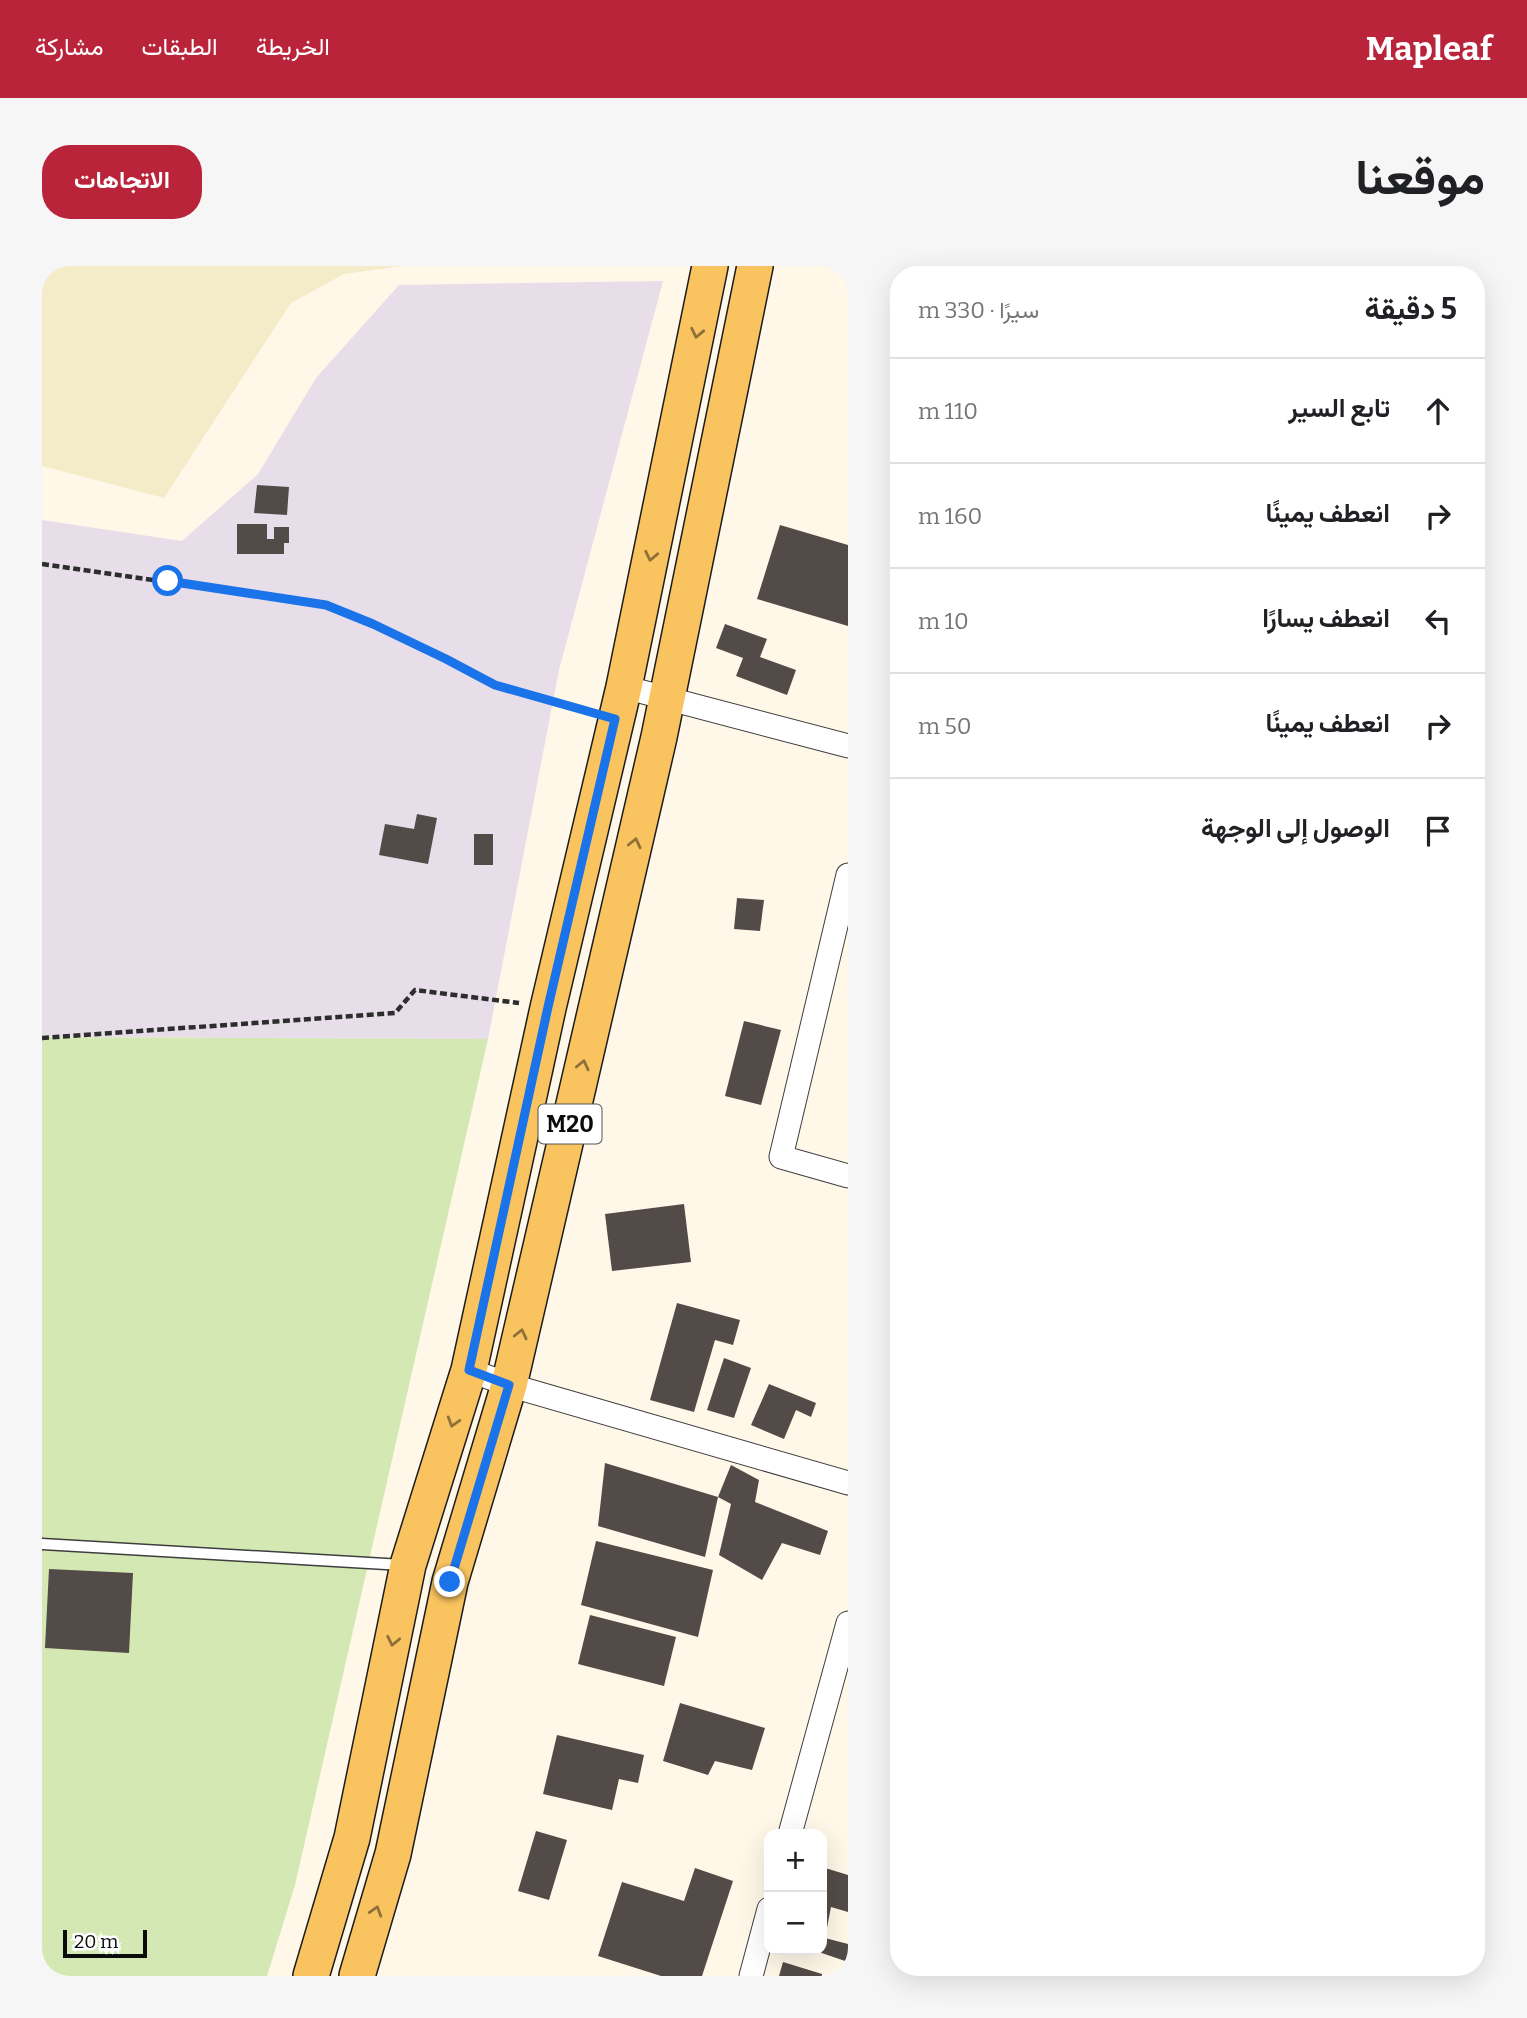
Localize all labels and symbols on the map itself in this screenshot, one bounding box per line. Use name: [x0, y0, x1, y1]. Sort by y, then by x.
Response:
one-way arrow: [690, 327, 705, 339]
one-way arrow: [645, 550, 660, 562]
route start: [152, 565, 183, 596]
one-way arrow: [627, 837, 641, 849]
one-way arrow: [575, 1059, 590, 1071]
road number: M20: [538, 1104, 602, 1144]
one-way arrow: [513, 1328, 527, 1340]
one-way arrow: [446, 1416, 461, 1428]
route end: [434, 1566, 465, 1597]
one-way arrow: [386, 1635, 401, 1647]
one-way arrow: [368, 1905, 383, 1917]
scale bar: [63, 1927, 147, 1959]

